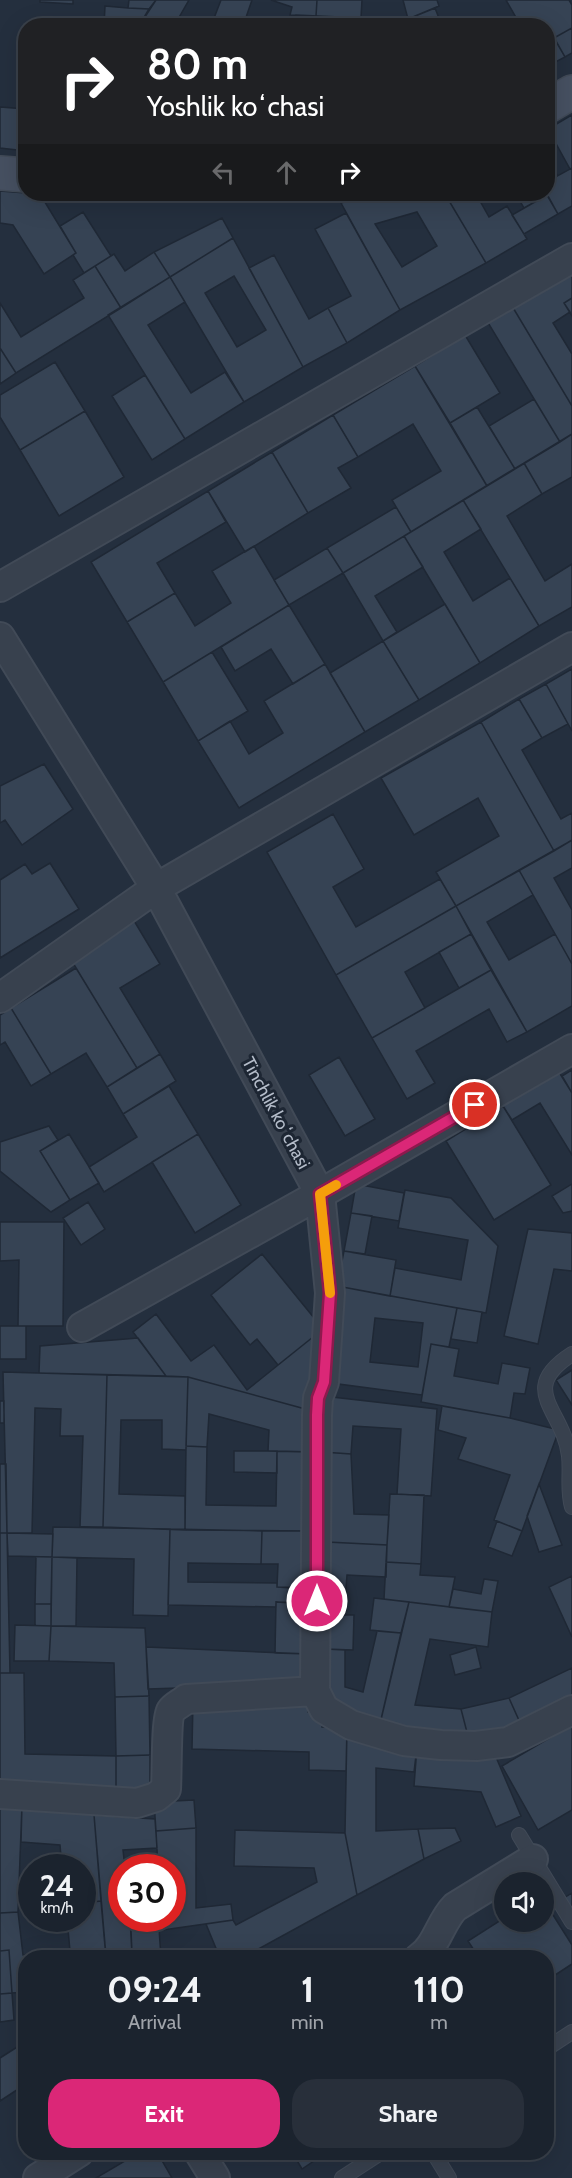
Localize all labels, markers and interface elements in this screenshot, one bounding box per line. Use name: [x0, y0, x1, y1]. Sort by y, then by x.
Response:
text: 80 m: [147, 38, 248, 90]
icon: right: [48, 42, 126, 120]
text: Yoshlik koʻchasi: [147, 90, 324, 123]
icon: left: [207, 156, 240, 189]
icon: ahead: [270, 156, 303, 189]
icon: right: [333, 156, 366, 189]
street label: Tinchlik koʻchasi: [237, 1053, 315, 1173]
pin: [449, 1079, 500, 1130]
icon: arrive: [458, 1088, 491, 1121]
position arrow: [285, 1569, 349, 1633]
speed limit sign: 30: [108, 1854, 186, 1932]
text: 24: [40, 1867, 74, 1904]
map controls: [494, 1872, 554, 1932]
button: sound: [494, 1872, 554, 1932]
text: km/h: [41, 1899, 73, 1917]
text: 09:24: [107, 1967, 202, 2011]
text: 1: [301, 1967, 314, 2011]
text: 110: [413, 1967, 465, 2011]
text: Arrival: [128, 2010, 181, 2034]
text: min: [291, 2010, 324, 2034]
text: m: [430, 2010, 448, 2034]
button: Exit: [48, 2079, 280, 2148]
button: Share: [292, 2079, 524, 2148]

